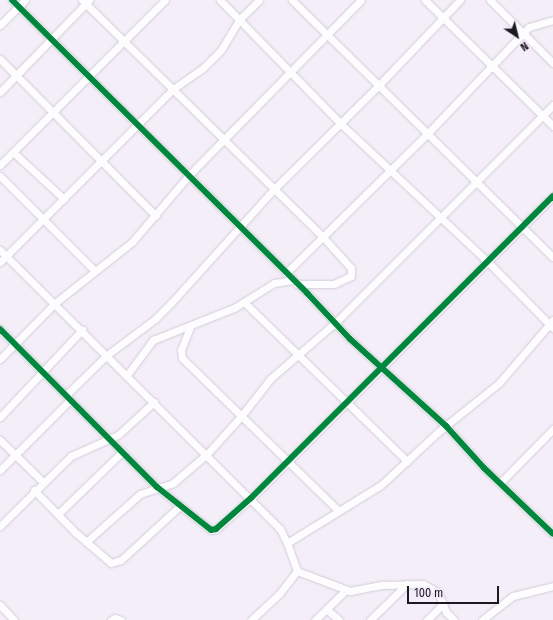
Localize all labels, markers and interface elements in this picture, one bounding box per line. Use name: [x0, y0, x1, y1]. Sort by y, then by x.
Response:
north arrow: [497, 16, 537, 56]
text: N: [518, 39, 531, 53]
scale bar: [409, 578, 501, 604]
text: 100 m: [414, 586, 443, 600]

